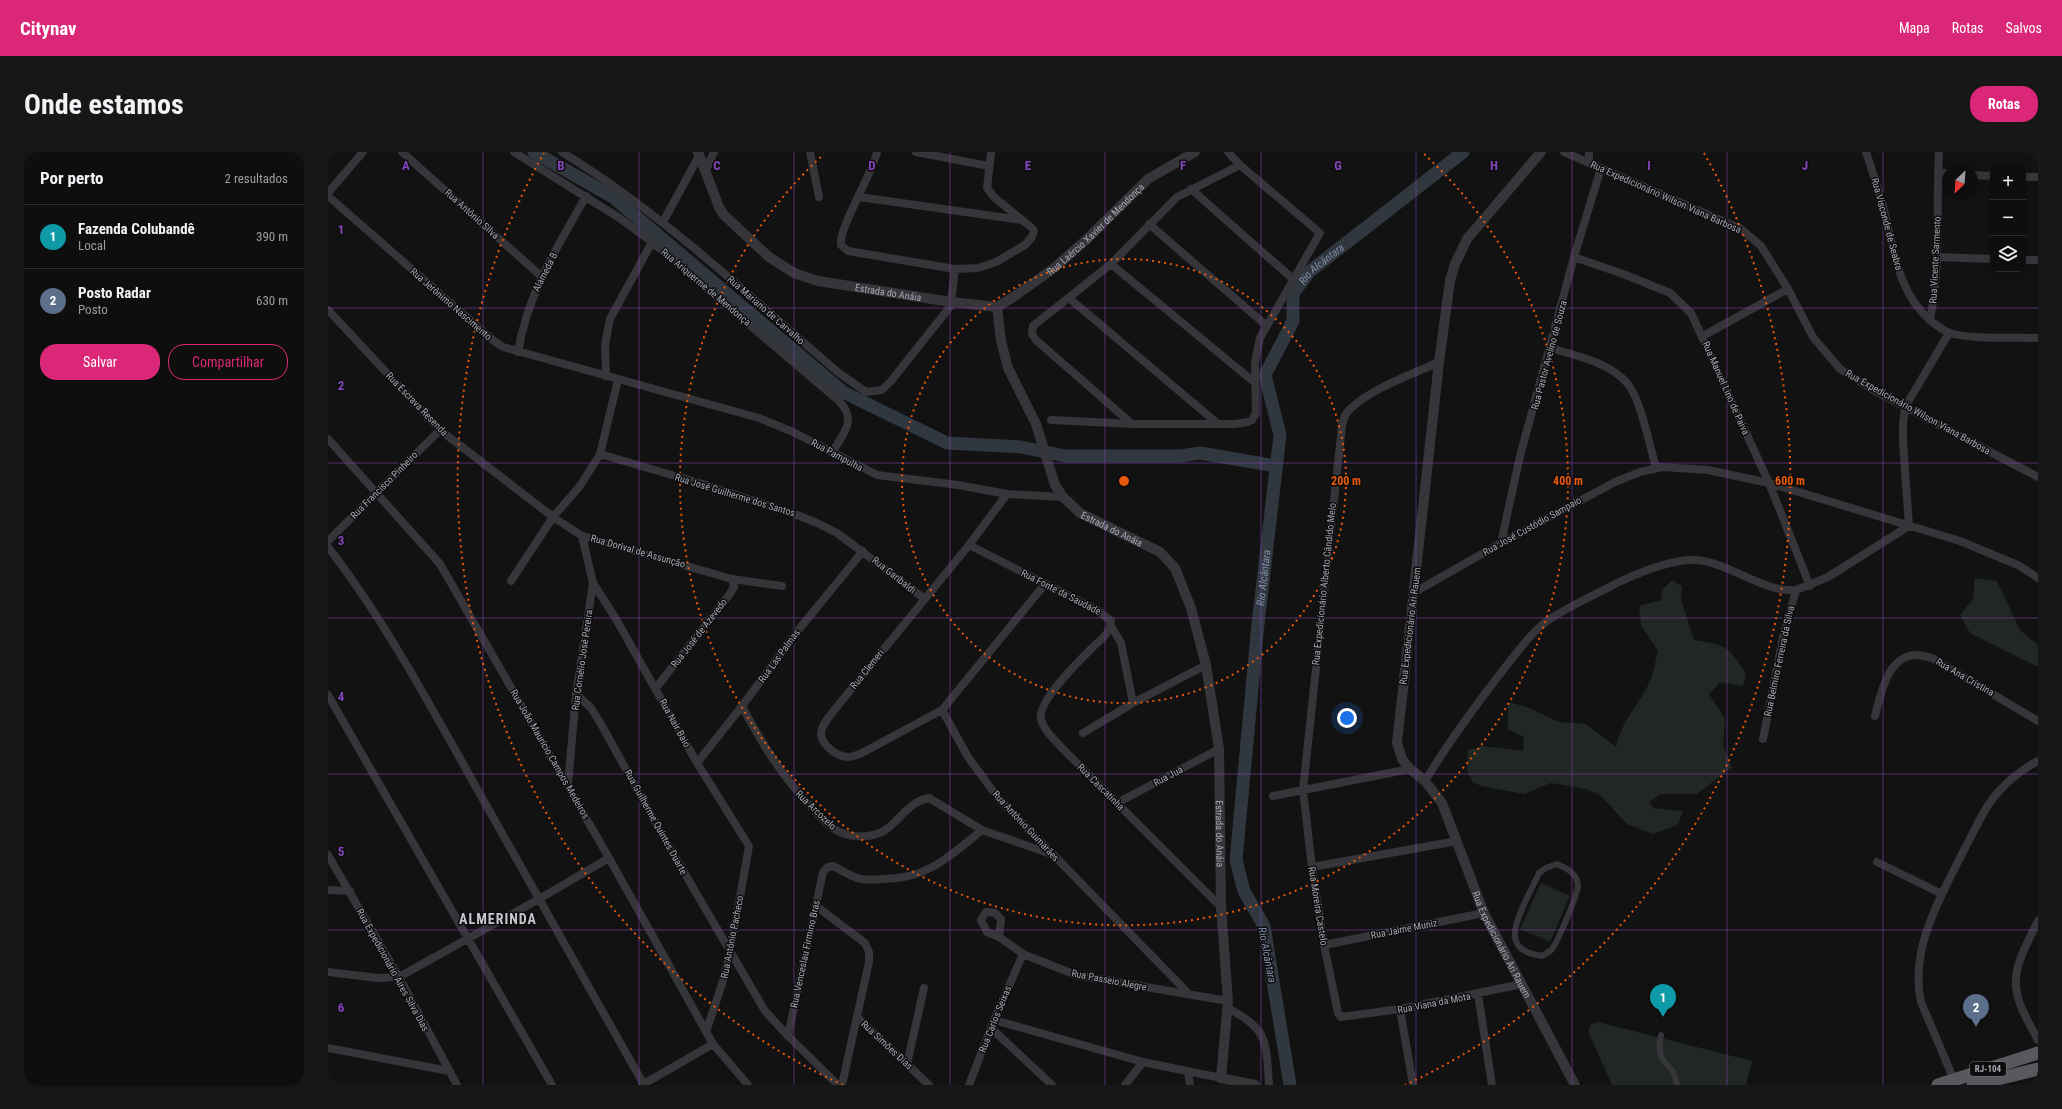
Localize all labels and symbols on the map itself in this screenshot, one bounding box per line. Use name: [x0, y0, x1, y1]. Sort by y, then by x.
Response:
text: A: [402, 158, 410, 173]
text: B: [557, 158, 565, 173]
text: C: [713, 158, 721, 173]
text: D: [868, 158, 876, 173]
text: E: [1025, 158, 1032, 173]
text: F: [1180, 158, 1186, 173]
text: G: [1334, 158, 1342, 173]
text: H: [1490, 158, 1498, 173]
text: I: [1647, 158, 1651, 173]
text: J: [1802, 158, 1808, 173]
street label: Rua Expedicionário Wilson Viana Barbosa: [1589, 159, 1743, 235]
north arrow: [1942, 164, 1978, 200]
street label: Rua Visconde de Seabra: [1869, 177, 1905, 272]
street label: Rua Laércio Xavier de Mendonça: [1045, 181, 1146, 277]
street label: Rua Antônio Silva: [443, 187, 501, 241]
street label: Rua Vicente Sarmento: [1927, 216, 1943, 304]
text: 1: [338, 222, 344, 237]
water label: Rio Alcântara: [1296, 241, 1347, 287]
street label: Rua Ariquerme de Mendonça: [659, 246, 753, 328]
street label: Alameda B: [530, 251, 560, 293]
street label: Rua Jerônimo Nascimento: [408, 266, 494, 342]
street label: Rua Mariano de Carvalho: [725, 274, 807, 346]
street label: Estrada do Anáia: [854, 281, 922, 303]
street label: Rua Pastor Avelino de Souza: [1529, 299, 1569, 411]
street label: Rua Manuel Lino de Paiva: [1700, 340, 1752, 437]
street label: Rua Expedicionário Wilson Viana Barbosa: [1844, 367, 1992, 457]
street label: Rua Escrava Resenda: [384, 370, 450, 438]
text: 2: [338, 378, 345, 393]
street label: Rua Pampulha: [809, 437, 865, 473]
street label: Rua Francisco Pinheiro: [348, 449, 420, 521]
street label: Rua José Guilherme dos Santos: [674, 471, 797, 519]
centre of rings: [1117, 474, 1131, 488]
text: 200 m: [1331, 474, 1361, 488]
text: 400 m: [1553, 474, 1583, 488]
text: 600 m: [1775, 474, 1805, 488]
street label: Rua José Custódio Sampaio: [1481, 494, 1583, 558]
street label: Rua Expedicionário Alberto Cândido Melo: [1310, 502, 1338, 666]
street label: Estrada do Anáia: [1079, 509, 1145, 548]
street label: Rua Dorival de Assunção: [589, 532, 687, 570]
text: 3: [338, 533, 344, 548]
water label: Rio Alcântara: [1254, 549, 1273, 606]
street label: Rua Garibaldi: [870, 554, 918, 596]
street label: Rua Fonte da Saudade: [1019, 567, 1103, 617]
street label: Rua Expedicionário Ari Rauem: [1397, 567, 1423, 685]
street label: Rua José de Azevedo: [669, 596, 729, 670]
street label: Rua Belmiro Ferreira da Silva: [1762, 604, 1796, 717]
street label: Rua Cornélio José Pereira: [569, 609, 595, 711]
street label: Rua Las Palmas: [756, 627, 802, 685]
street label: Rua Clemeri: [848, 647, 886, 691]
street label: Rua Ana Cristina: [1934, 656, 1996, 698]
street label: Rua João Maurício Campos Medeiros: [508, 687, 592, 821]
text: 4: [338, 689, 345, 704]
street label: Rua Nair Baio: [657, 697, 693, 749]
your location: [1337, 708, 1357, 728]
street label: Rua Cascatinha: [1075, 761, 1127, 813]
street label: Rua Juá: [1151, 764, 1185, 788]
street label: Rua Guilherme Quintes Duarte: [622, 768, 690, 877]
street label: Rua Arcozelo: [794, 788, 838, 832]
street label: Rua Antônio Guimarães: [990, 788, 1062, 864]
street label: Estrada do Anáia: [1214, 800, 1226, 867]
text: 5: [338, 844, 345, 859]
street label: Rua Moreira Castelo: [1306, 866, 1330, 946]
street label: Rua Expedicionário Ari Rauem: [1471, 889, 1533, 1000]
street label: Rua Antônio Pacheco: [719, 895, 745, 979]
street label: Rua Venceslau Firmino Bras: [788, 899, 822, 1009]
street label: Rua Expedicionário Aires Silva Dias: [355, 907, 432, 1034]
district label: ALMERINDA: [459, 911, 537, 927]
street label: Rua Jaime Muniz: [1370, 917, 1438, 941]
water label: Rio Alcântara: [1255, 926, 1279, 984]
street label: Rua Passeio Alegre: [1071, 967, 1148, 993]
street label: Rua Carlos Seixas: [977, 984, 1014, 1054]
pin: 1: [1650, 984, 1676, 1017]
street label: Rua Viana da Mota: [1397, 990, 1472, 1015]
pin: 2: [1963, 994, 1989, 1027]
text: 6: [338, 1000, 345, 1015]
street label: Rua Simões Dias: [859, 1018, 915, 1072]
road number: RJ-104: [1970, 1062, 2006, 1076]

